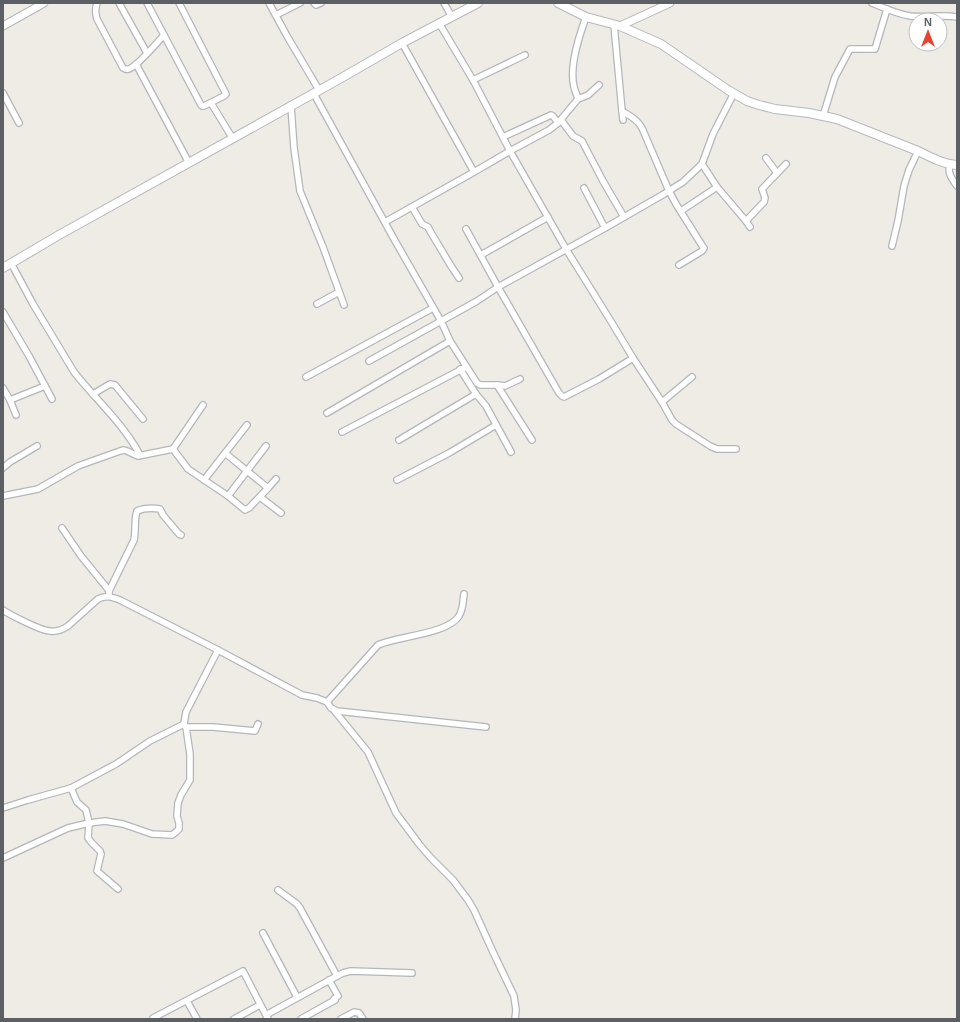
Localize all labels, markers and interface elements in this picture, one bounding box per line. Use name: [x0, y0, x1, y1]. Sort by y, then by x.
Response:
north arrow: [908, 12, 948, 52]
text: N: [924, 16, 932, 28]

